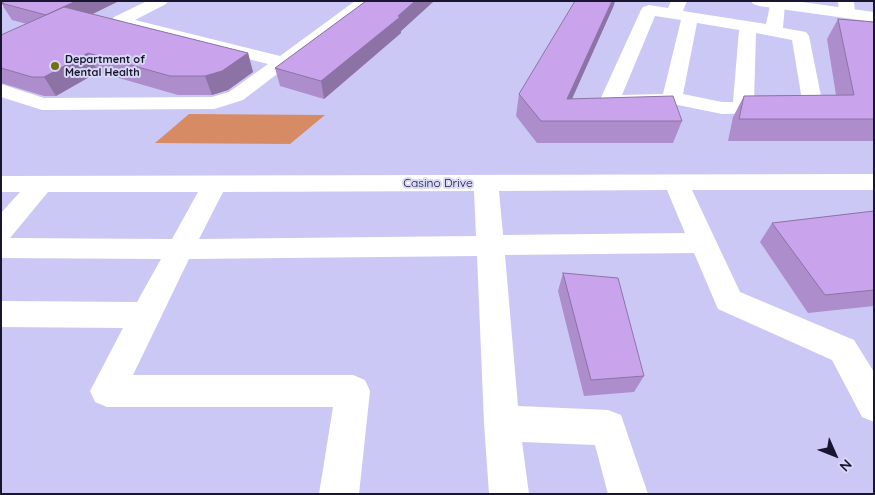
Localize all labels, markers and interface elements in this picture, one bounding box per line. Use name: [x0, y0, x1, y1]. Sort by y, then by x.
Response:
place label: Department of Mental Health: [65, 53, 145, 79]
marker: Department of Mental Health: [49, 60, 61, 72]
street label: Casino Drive: [403, 176, 473, 190]
north arrow: [810, 430, 860, 480]
text: N: [836, 455, 856, 475]

